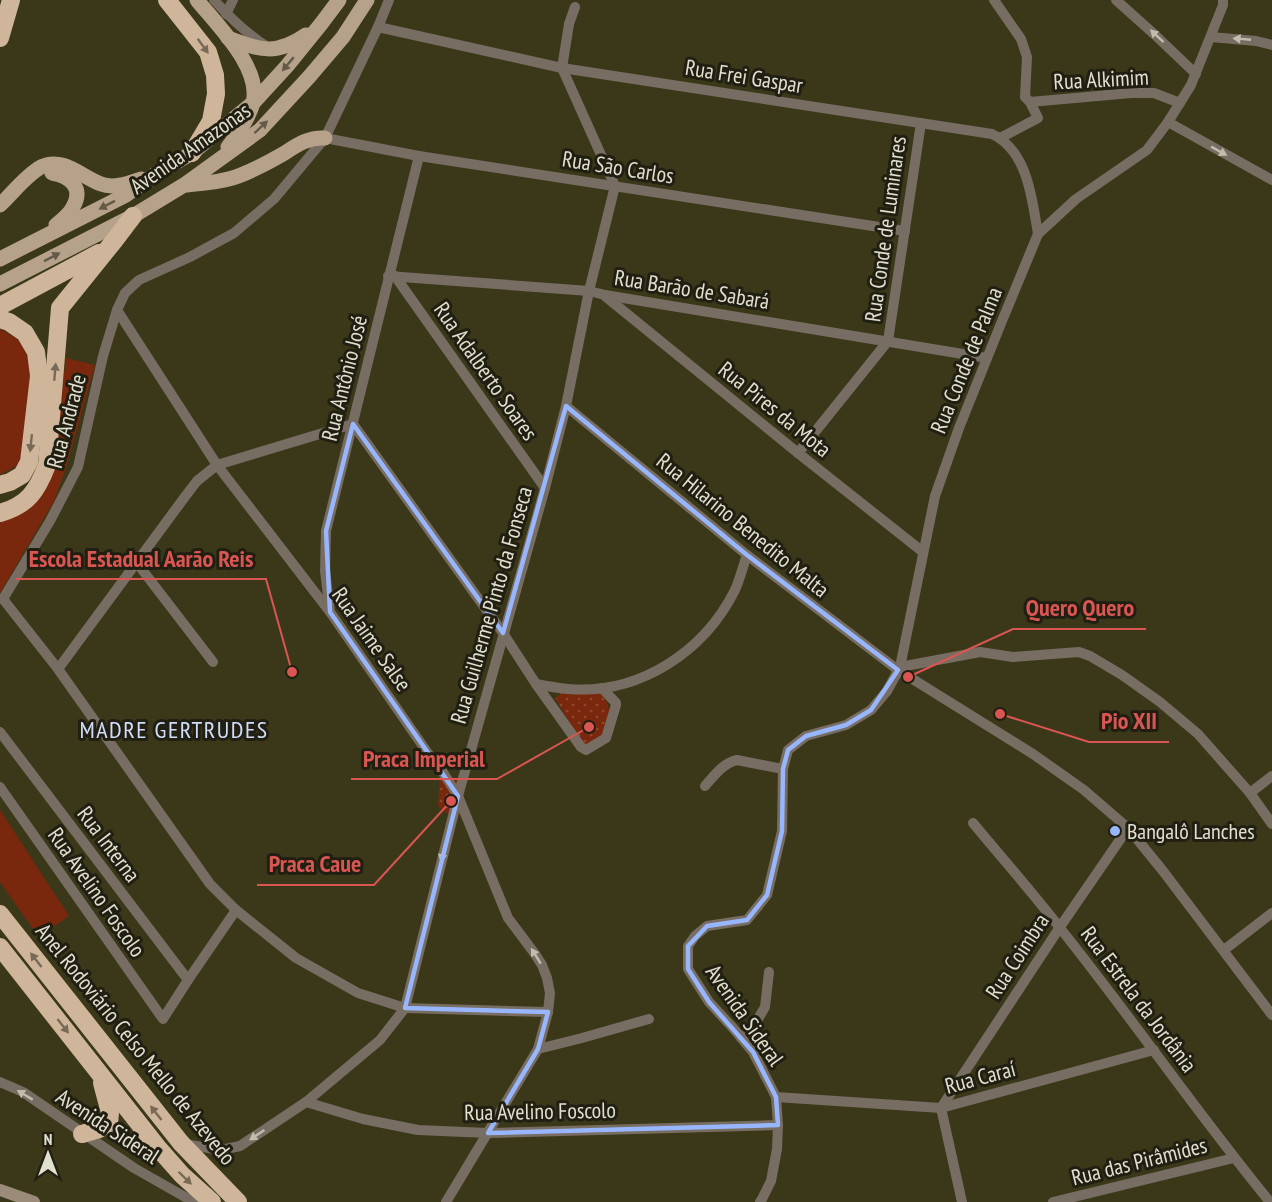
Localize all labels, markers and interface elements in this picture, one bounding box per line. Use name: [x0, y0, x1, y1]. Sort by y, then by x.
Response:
one-way arrow: [1149, 29, 1164, 43]
one-way arrow: [1232, 34, 1251, 44]
one-way arrow: [197, 38, 209, 54]
street label: Rua Frei Gaspar: [683, 53, 805, 99]
one-way arrow: [282, 56, 295, 71]
street label: Rua Alkimim: [1053, 63, 1149, 95]
street label: Avenida Amazonas: [124, 96, 256, 200]
one-way arrow: [253, 121, 267, 135]
street label: Rua Conde de Luminares: [858, 134, 912, 324]
street label: Rua São Carlos: [560, 144, 676, 190]
one-way arrow: [1211, 146, 1228, 156]
one-way arrow: [98, 200, 115, 210]
one-way arrow: [44, 252, 61, 262]
street label: Rua Barão de Sabará: [613, 263, 771, 315]
street label: Rua Conde de Palma: [924, 283, 1008, 437]
street label: Rua Adalberto Soares: [428, 296, 544, 446]
street label: Rua Antônio José: [315, 312, 373, 444]
street label: Rua Pires da Mota: [713, 355, 837, 463]
one-way arrow: [50, 363, 59, 382]
street label: Rua Andrade: [40, 371, 92, 471]
one-way arrow: [27, 434, 36, 453]
street label: Rua Hilarino Benedito Malta: [651, 447, 835, 603]
street label: Rua Guilherme Pinto da Fonseca: [444, 483, 538, 727]
callout: Escola Estadual Aarão Reis: [16, 537, 266, 579]
text: Escola Estadual Aarão Reis: [29, 543, 253, 574]
street label: Rua Jaime Salse: [326, 582, 418, 696]
callout: Quero Quero: [1013, 587, 1146, 629]
text: Quero Quero: [1026, 592, 1135, 623]
callout: Pio XII: [1089, 700, 1169, 742]
text: Pio XII: [1101, 705, 1157, 736]
district label: MADRE GERTRUDES: [79, 714, 269, 745]
callout: Praca Imperial: [351, 737, 497, 779]
text: Praca Imperial: [363, 743, 485, 774]
street label: Rua Interna: [71, 801, 147, 887]
place label: Bangalô Lanches: [1127, 817, 1255, 845]
street label: Rua Avelino Foscolo: [42, 822, 152, 962]
marker: Bangalô Lanches: [1108, 824, 1122, 838]
callout: Praca Caue: [257, 843, 374, 885]
one-way arrow: [438, 843, 448, 862]
text: Praca Caue: [269, 848, 361, 879]
street label: Rua Coimbra: [979, 908, 1055, 1004]
street label: Anel Rodoviário Celso Mello de Azevedo: [30, 918, 242, 1170]
street label: Rua Estrela da Jordânia: [1075, 920, 1203, 1078]
one-way arrow: [530, 949, 542, 965]
one-way arrow: [30, 952, 42, 967]
street label: Avenida Sideral: [700, 959, 791, 1072]
one-way arrow: [56, 1018, 69, 1034]
street label: Rua Caraí: [942, 1054, 1019, 1100]
street label: Avenida Sideral: [51, 1082, 166, 1170]
one-way arrow: [17, 1089, 33, 1100]
street label: Rua Avelino Foscolo: [464, 1096, 616, 1126]
one-way arrow: [151, 1105, 163, 1120]
north arrow: [18, 1124, 78, 1184]
text: N: [44, 1129, 52, 1149]
one-way arrow: [250, 1129, 266, 1141]
street label: Rua das Pirâmides: [1068, 1131, 1210, 1191]
one-way arrow: [178, 1170, 192, 1184]

